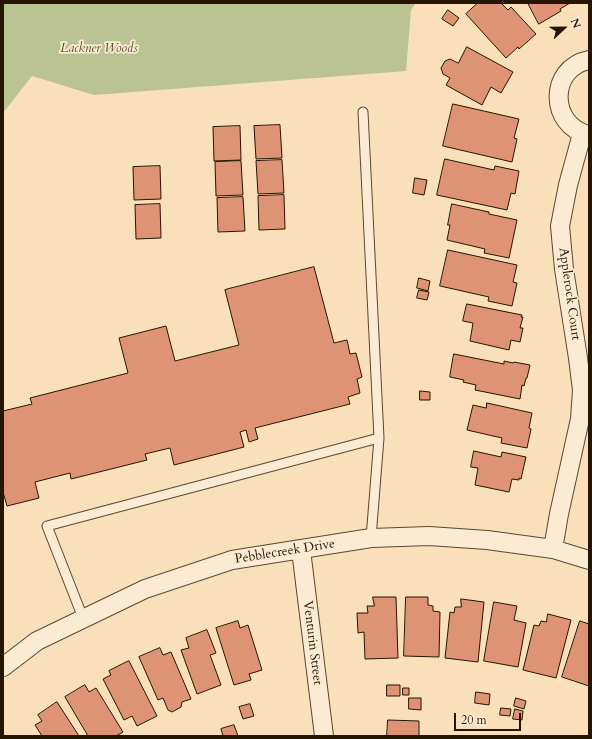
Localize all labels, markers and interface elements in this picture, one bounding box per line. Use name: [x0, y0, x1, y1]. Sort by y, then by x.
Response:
north arrow: [544, 8, 584, 48]
text: N: [567, 16, 584, 31]
park label: Lackner Woods: [60, 41, 138, 57]
street label: Applerock Court: [555, 247, 583, 341]
street label: Pebblecreek Drive: [234, 536, 336, 568]
street label: Venturin Street: [299, 600, 325, 686]
scale bar: [456, 705, 523, 731]
text: 20 m: [461, 712, 487, 728]

